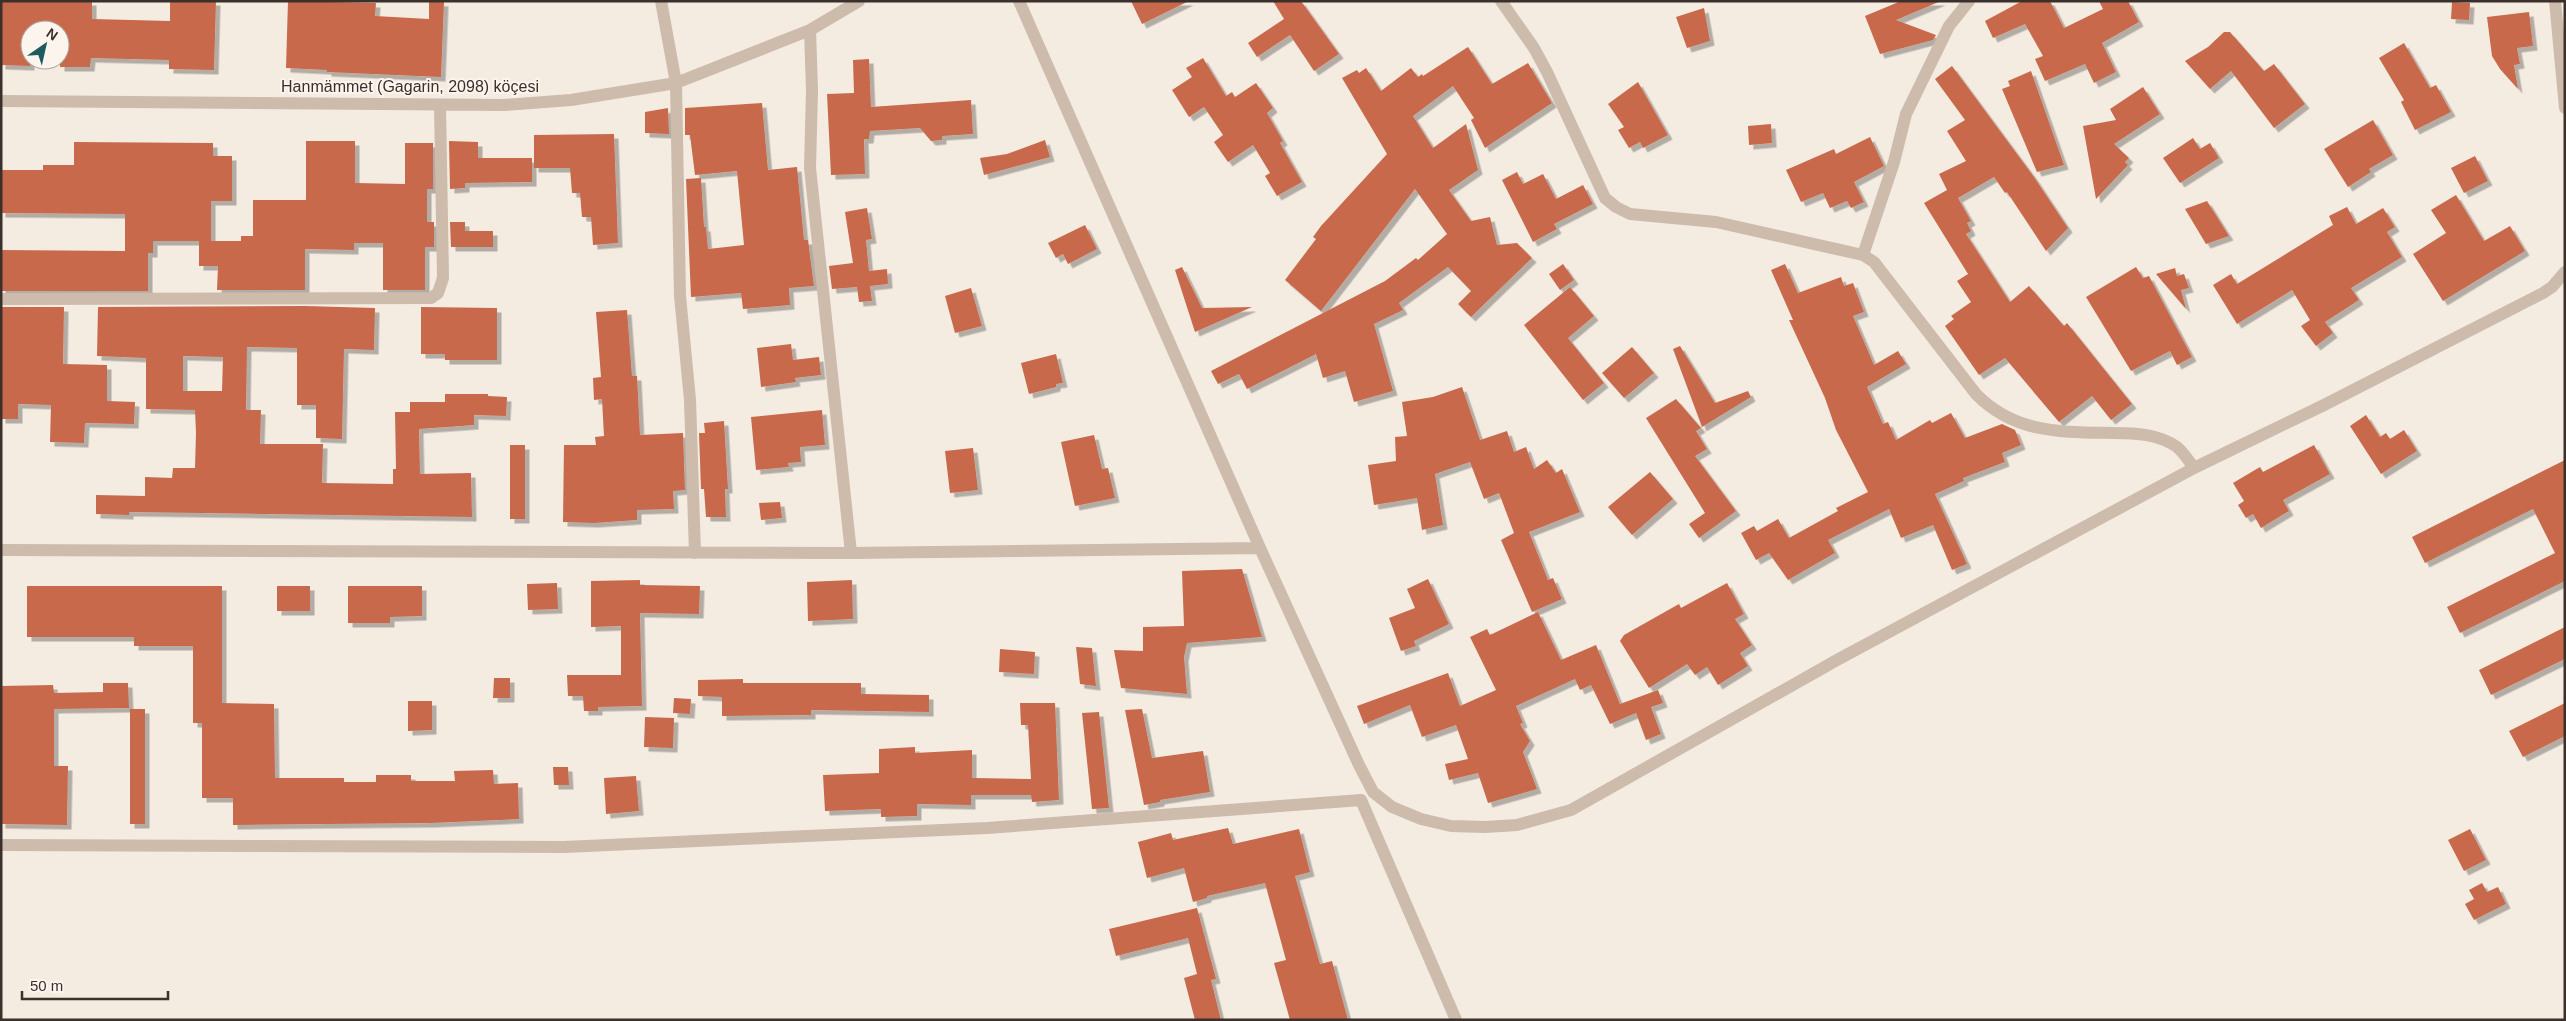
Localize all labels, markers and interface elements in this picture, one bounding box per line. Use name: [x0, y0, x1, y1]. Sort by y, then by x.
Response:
north arrow: [20, 20, 70, 70]
text: N: [44, 25, 61, 44]
street label: Hanmämmet (Gagarin, 2098) köçesi: [281, 78, 539, 95]
scale bar: [22, 968, 169, 1000]
text: 50 m: [30, 977, 63, 994]

